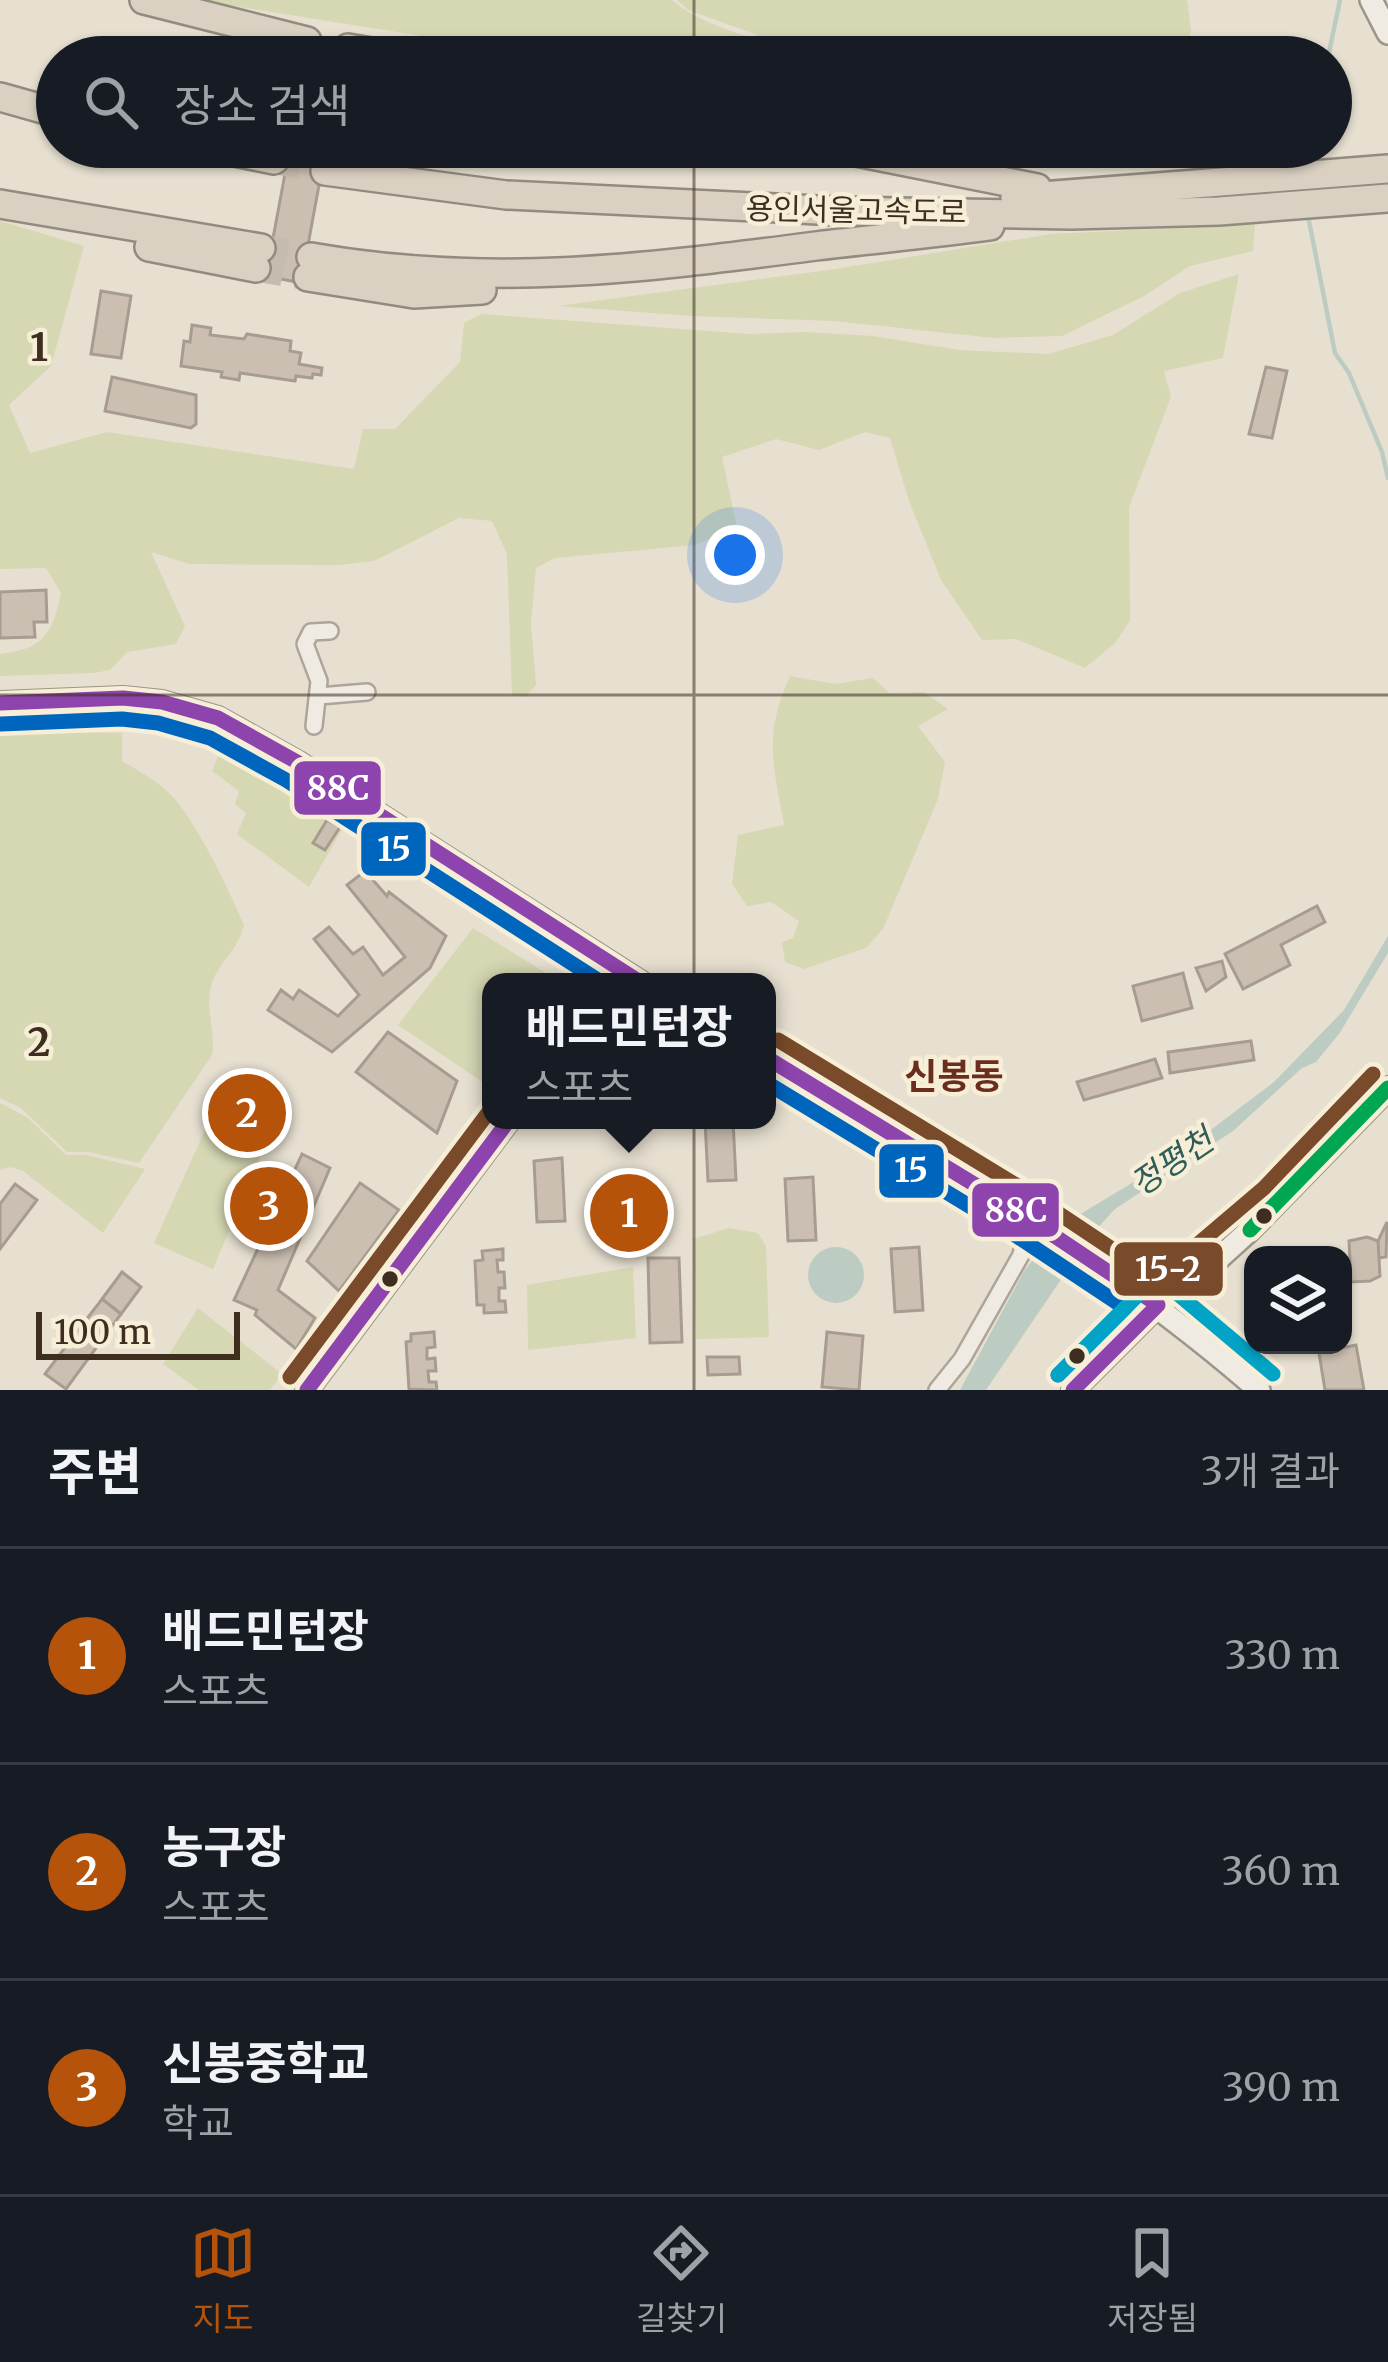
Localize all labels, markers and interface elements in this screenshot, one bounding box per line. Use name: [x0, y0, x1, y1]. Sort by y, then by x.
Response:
search box: [36, 36, 1352, 168]
icon: search: [78, 69, 144, 135]
text: 장소 검색: [174, 78, 350, 134]
street label: 용인서울고속도로: [745, 189, 967, 231]
text: 1: [30, 323, 48, 372]
your location: [705, 525, 765, 585]
line badge: 88C: [292, 759, 383, 817]
text: 88C: [306, 768, 370, 809]
line badge: 15: [359, 820, 428, 878]
text: 15: [377, 829, 411, 870]
popup: [482, 973, 776, 1129]
text: 배드민턴장: [525, 999, 733, 1055]
text: 2: [28, 1018, 50, 1067]
district label: 신봉동: [904, 1054, 1004, 1099]
text: 스포츠: [525, 1063, 633, 1112]
pin: 2: [208, 1068, 286, 1158]
water label: 정평천: [1123, 1118, 1224, 1204]
line badge: 15: [877, 1142, 946, 1200]
text: 15: [894, 1150, 928, 1191]
pin: 3: [230, 1161, 308, 1251]
pin: 1: [590, 1168, 668, 1258]
line badge: 88C: [970, 1181, 1061, 1239]
text: 88C: [984, 1190, 1048, 1231]
unlabelled marker: [1253, 1205, 1275, 1227]
line badge: 15-2: [1112, 1240, 1225, 1298]
map controls: [1244, 1246, 1352, 1354]
button: layers: [1244, 1246, 1352, 1354]
text: 15-2: [1135, 1249, 1201, 1290]
unlabelled marker: [379, 1268, 401, 1290]
scale bar: [36, 1306, 240, 1359]
text: 100 m: [54, 1312, 151, 1353]
unlabelled marker: [1066, 1345, 1088, 1367]
text: 주변: [48, 1440, 142, 1504]
text: 3개 결과: [1201, 1447, 1340, 1496]
text: 배드민턴장: [162, 1603, 369, 1659]
text: 1: [78, 1631, 96, 1680]
text: 330 m: [1224, 1631, 1340, 1680]
text: 스포츠: [162, 1667, 270, 1716]
text: 농구장: [162, 1819, 286, 1875]
text: 2: [76, 1847, 98, 1896]
text: 360 m: [1222, 1847, 1340, 1896]
text: 스포츠: [162, 1883, 270, 1932]
text: 신봉중학교: [162, 2035, 369, 2091]
text: 3: [76, 2063, 98, 2112]
text: 390 m: [1222, 2063, 1340, 2112]
text: 학교: [162, 2099, 234, 2148]
tab: 지도: [190, 2220, 256, 2340]
tab: 길찾기: [636, 2220, 727, 2340]
tab: 저장됨: [1107, 2220, 1198, 2340]

